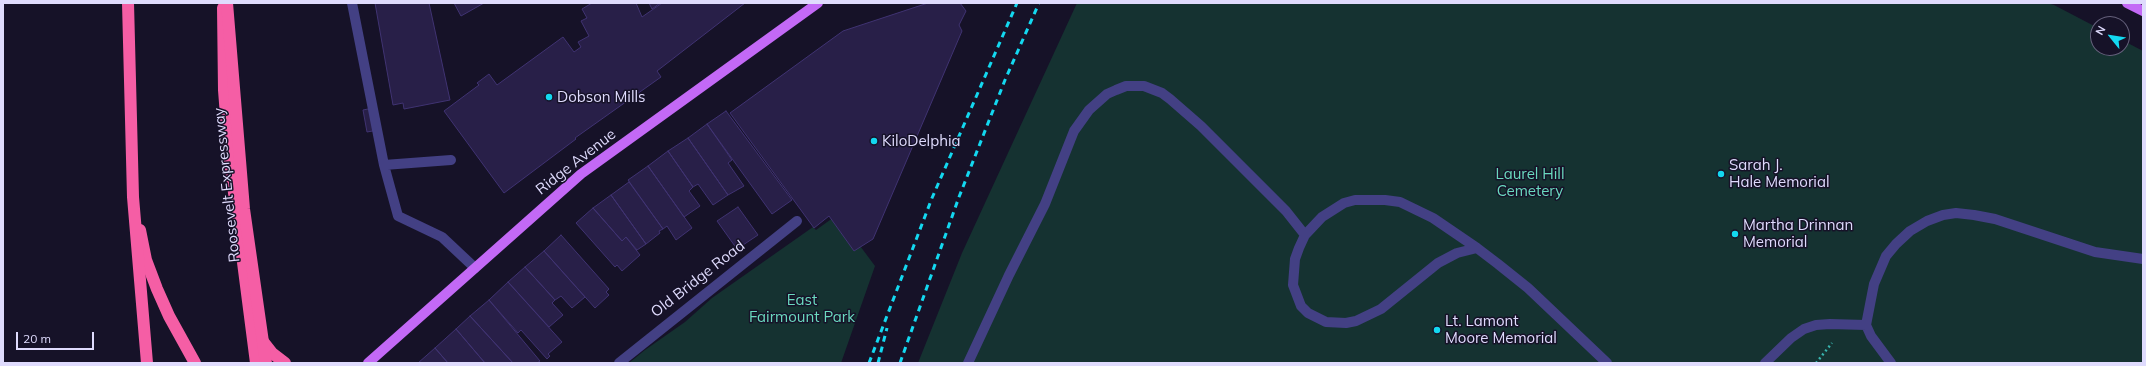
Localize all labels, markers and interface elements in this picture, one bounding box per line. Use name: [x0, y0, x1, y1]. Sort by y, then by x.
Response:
north arrow: [2090, 16, 2130, 56]
text: N: [2092, 23, 2109, 38]
place label: Dobson Mills: [557, 88, 645, 106]
marker: Dobson Mills: [544, 92, 554, 102]
street label: Roosevelt Expressway: [210, 107, 244, 263]
street label: Ridge Avenue: [533, 125, 619, 199]
place label: KiloDelphia: [882, 132, 961, 150]
marker: KiloDelphia: [869, 136, 879, 146]
place label: Sarah J. Hale Memorial: [1729, 156, 1829, 191]
park label: Laurel Hill Cemetery: [1495, 165, 1565, 200]
marker: Sarah J. Hale Memorial: [1716, 169, 1726, 179]
place label: Martha Drinnan Memorial: [1743, 216, 1853, 251]
marker: Martha Drinnan Memorial: [1730, 229, 1740, 239]
street label: Old Bridge Road: [647, 237, 749, 321]
park label: East Fairmount Park: [749, 291, 855, 326]
place label: Lt. Lamont Moore Memorial: [1445, 312, 1557, 347]
scale bar: [18, 324, 96, 350]
marker: Lt. Lamont Moore Memorial: [1432, 325, 1442, 335]
text: 20 m: [23, 331, 51, 346]

